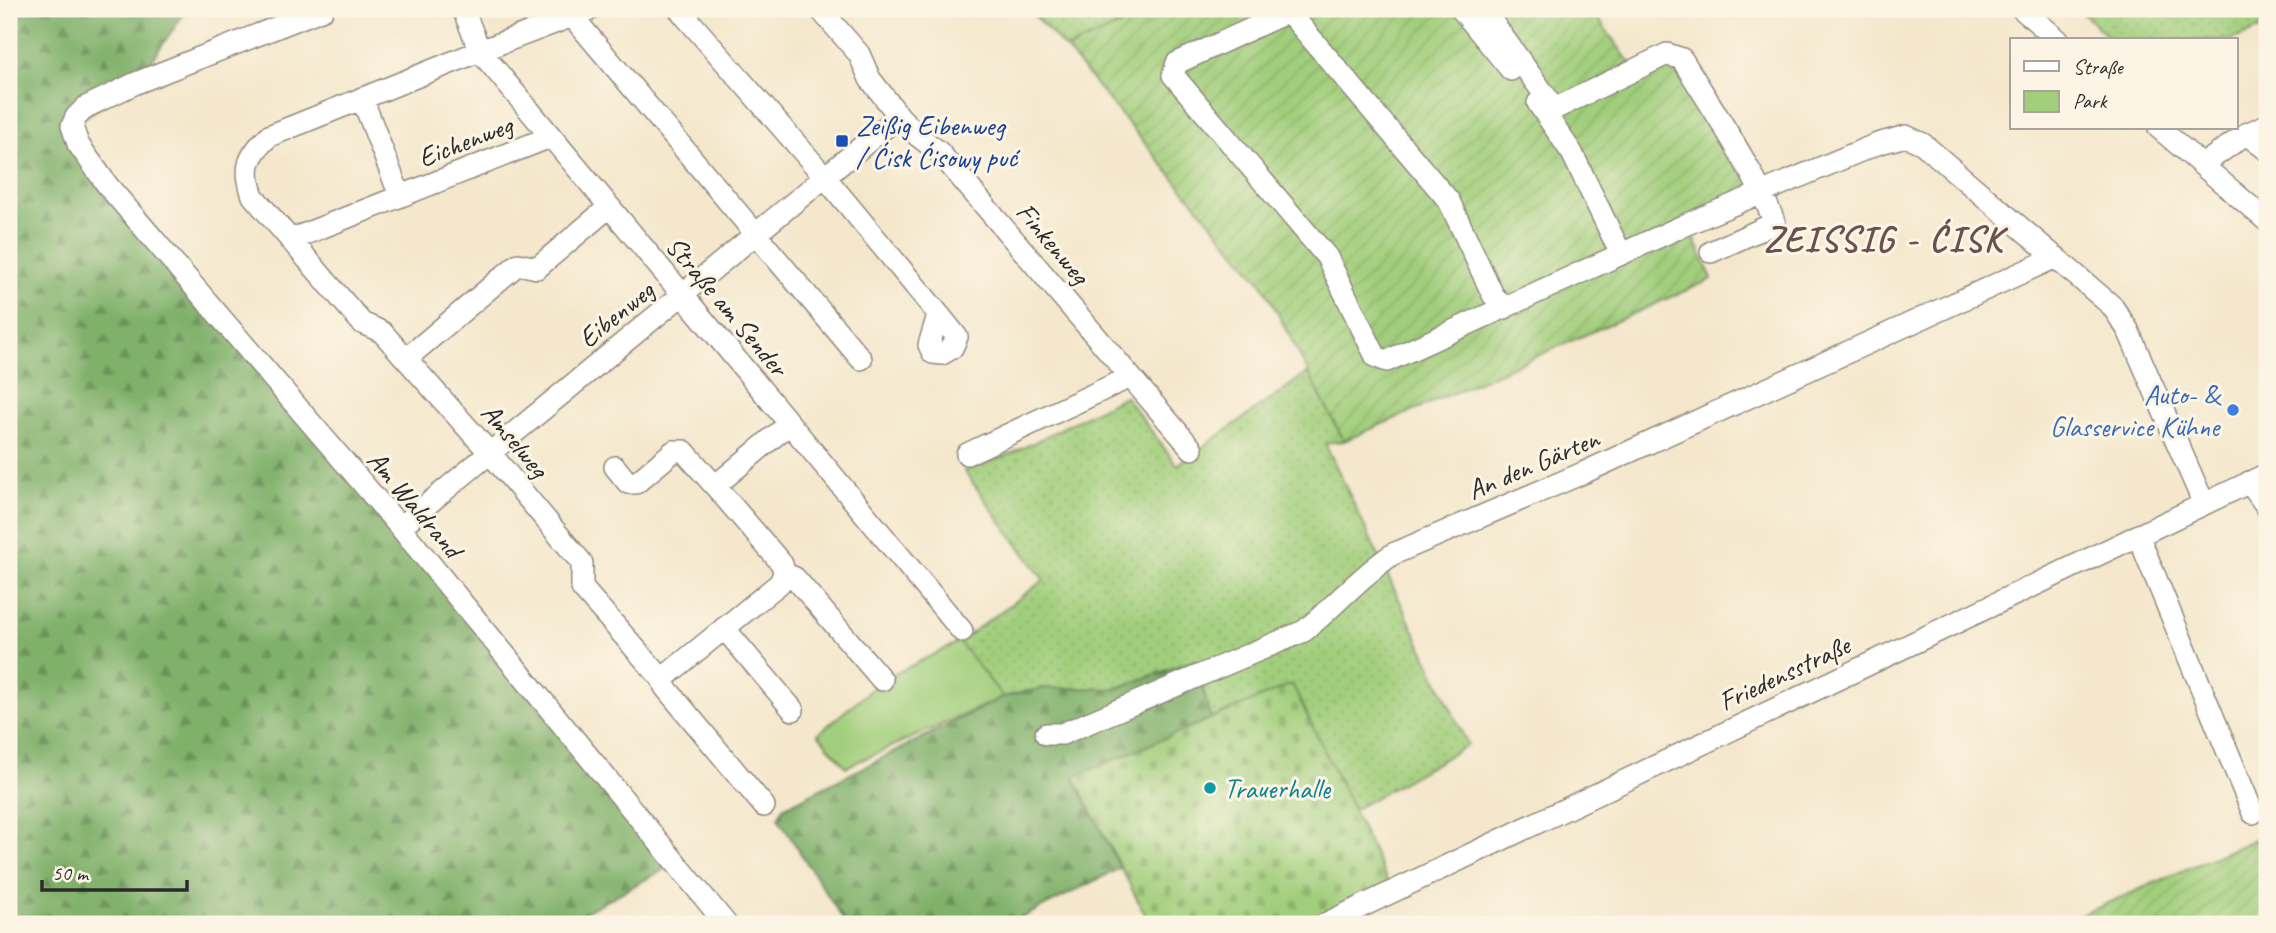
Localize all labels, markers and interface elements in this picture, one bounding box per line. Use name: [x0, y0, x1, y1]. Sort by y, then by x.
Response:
legend: [2010, 38, 2238, 130]
text: Straße: [2073, 54, 2125, 80]
text: Park: [2073, 88, 2108, 114]
street label: Eichenweg: [413, 106, 519, 175]
place label: Zeißig Eibenweg / Ćisk Ćisowy puć: [856, 108, 1021, 175]
marker: Zeißig Eibenweg / Ćisk Ćisowy puć: [834, 133, 850, 149]
street label: Finkenweg: [1009, 195, 1099, 293]
district label: ZEISSIG - ĆISK: [1764, 217, 2009, 262]
street label: Straße am Sender: [658, 229, 798, 385]
street label: Eibenweg: [571, 272, 662, 355]
place label: Auto- & Glasservice Kühne: [2050, 377, 2222, 444]
street label: Amselweg: [474, 396, 558, 486]
marker: Auto- & Glasservice Kühne: [2225, 402, 2241, 418]
street label: An den Gärten: [1462, 420, 1605, 507]
street label: Am Waldrand: [360, 443, 473, 568]
street label: Friedensstraße: [1713, 627, 1857, 719]
place label: Trauerhalle: [1224, 771, 1332, 806]
marker: Trauerhalle: [1202, 780, 1218, 796]
scale bar: [42, 849, 187, 893]
text: 50 m: [52, 860, 90, 886]

